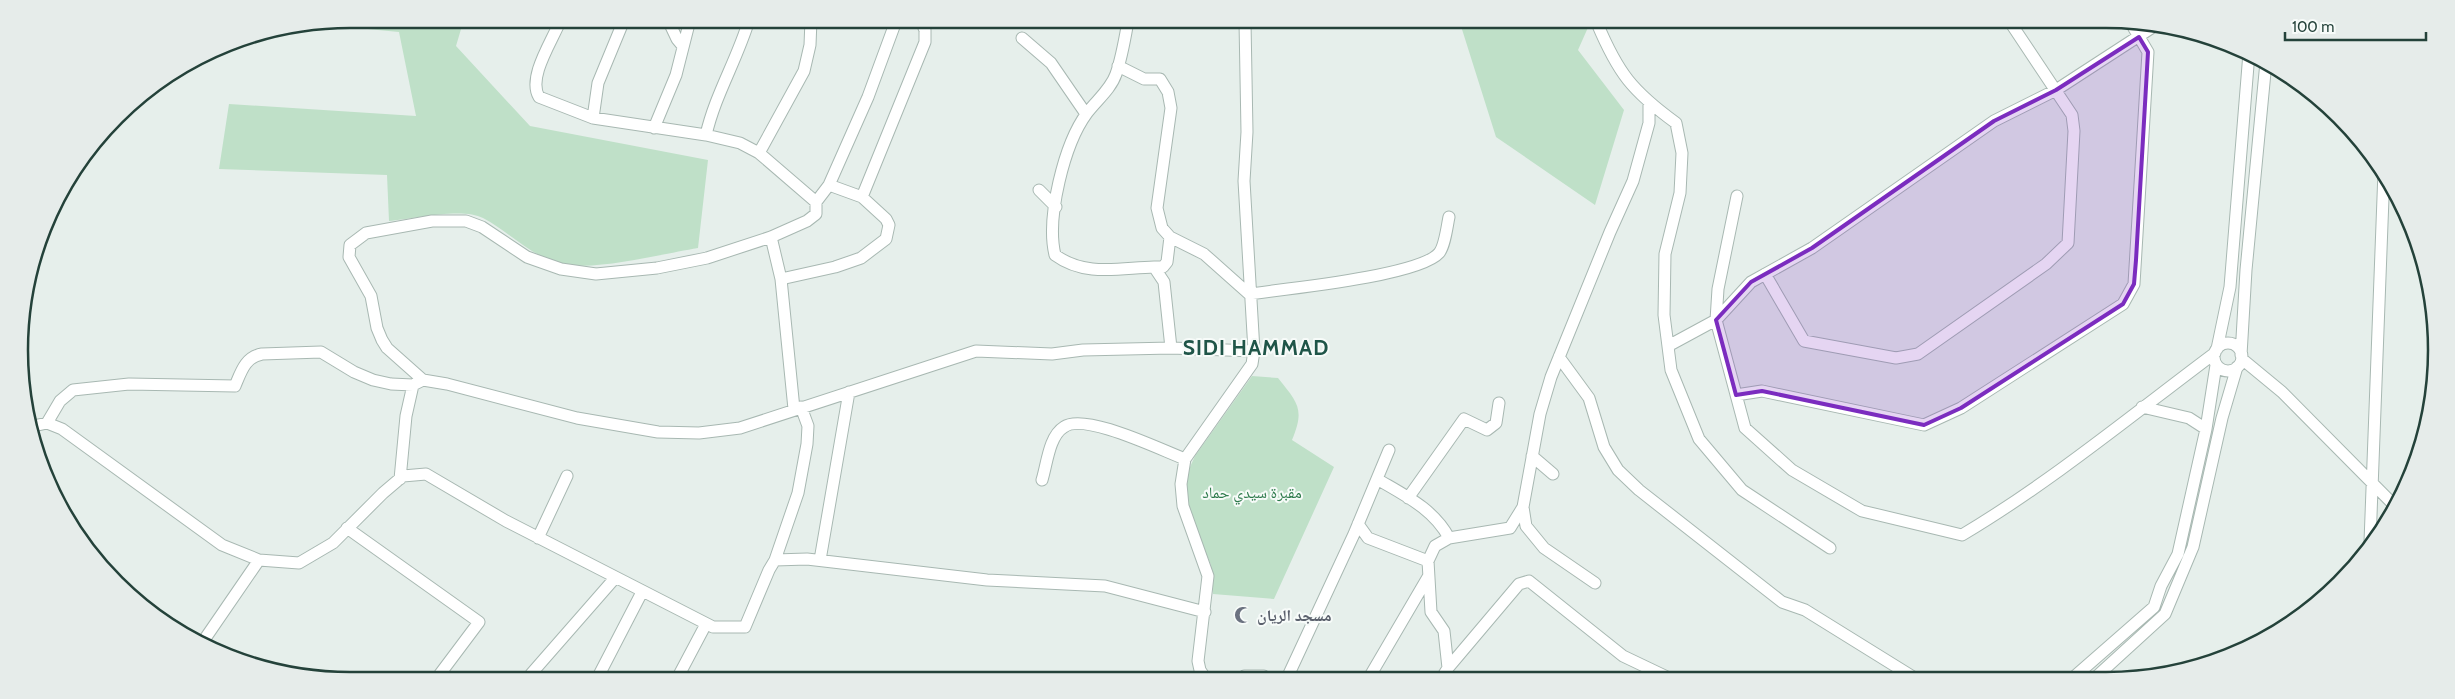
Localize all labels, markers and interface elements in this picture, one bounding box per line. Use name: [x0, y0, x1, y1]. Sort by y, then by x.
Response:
scale bar: [2285, 10, 2426, 42]
text: 100 m: [2292, 18, 2334, 36]
district label: SIDI HAMMAD: [1183, 335, 1329, 360]
park label: مقبرة سيدي حماد: [1202, 483, 1302, 505]
mosque icon: مسجد الريان: [1233, 605, 1253, 625]
place label: مسجد الريان: [1257, 606, 1332, 625]

